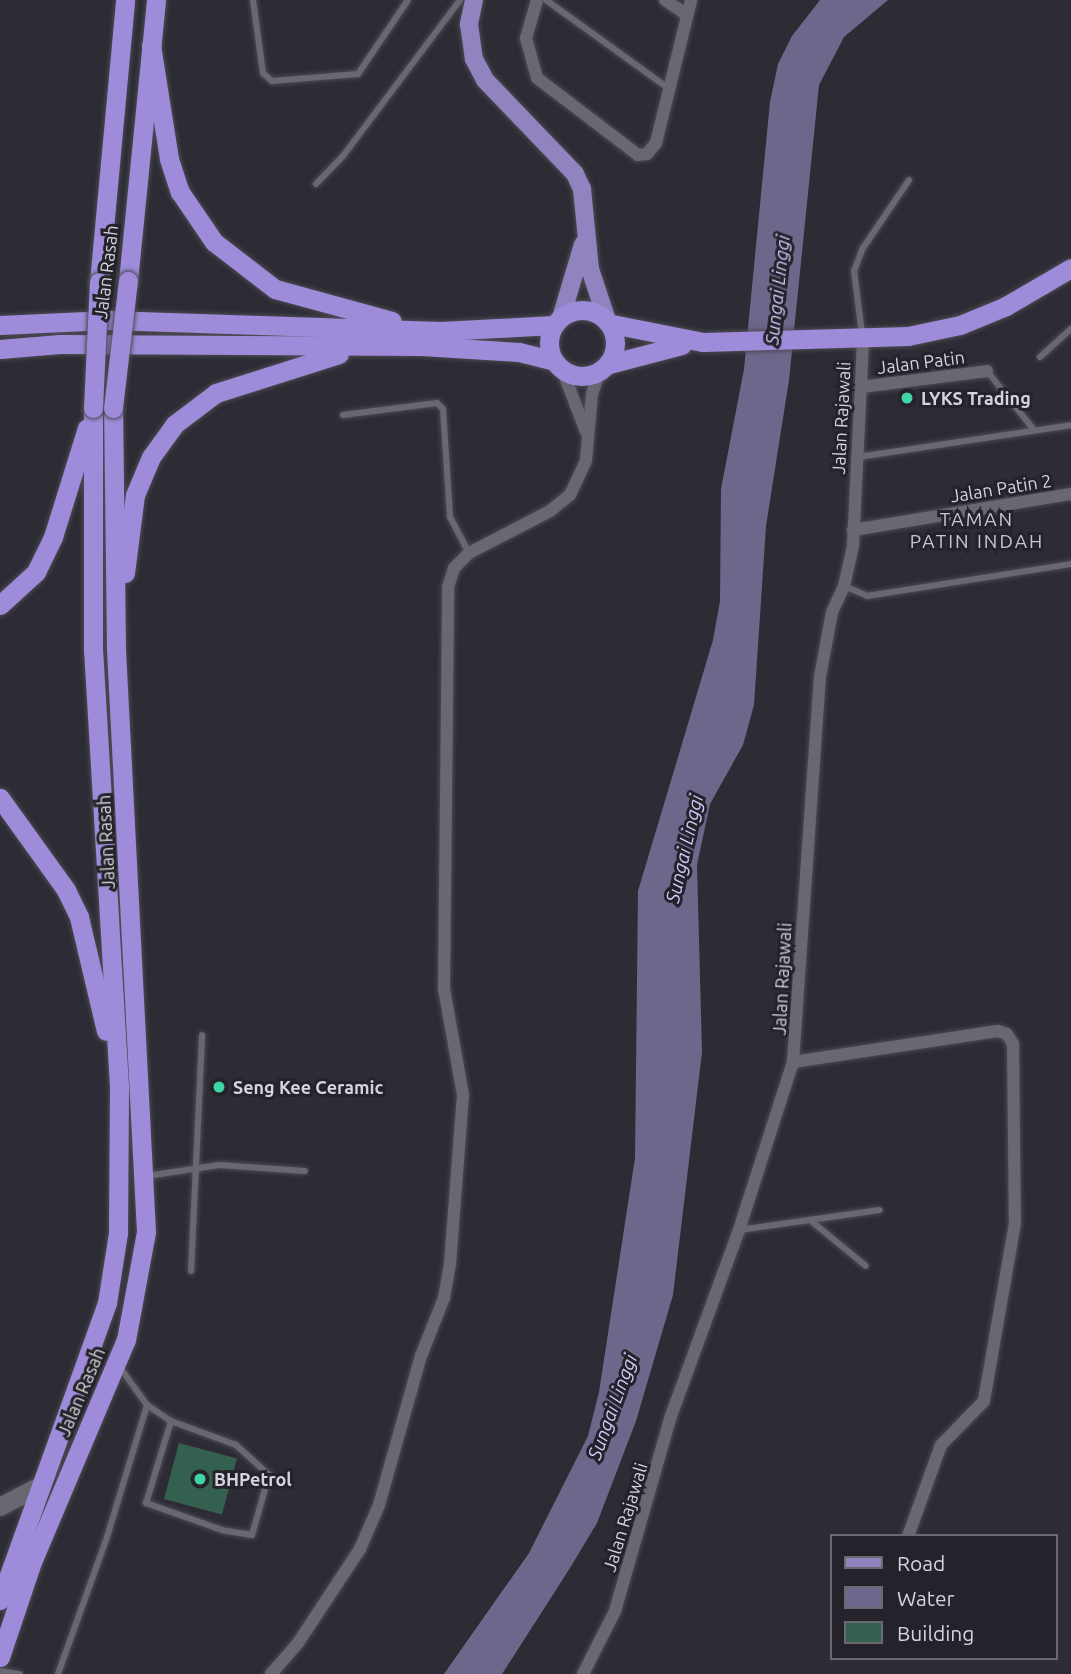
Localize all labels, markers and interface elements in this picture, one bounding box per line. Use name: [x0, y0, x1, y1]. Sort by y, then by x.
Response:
street label: Jalan Rasah: [90, 224, 122, 320]
water label: Sungai Linggi: [761, 234, 795, 346]
street label: Jalan Patin: [876, 346, 966, 378]
street label: Jalan Rajawali: [827, 361, 855, 475]
place label: LYKS Trading: [921, 387, 1031, 409]
marker: LYKS Trading: [899, 390, 915, 406]
street label: Jalan Patin 2: [949, 469, 1053, 507]
district label: TAMAN PATIN INDAH: [911, 509, 1043, 553]
water label: Sungai Linggi: [661, 793, 709, 905]
street label: Jalan Rasah: [93, 794, 119, 890]
street label: Jalan Rajawali: [768, 922, 796, 1036]
place label: Seng Kee Ceramic: [233, 1076, 383, 1098]
marker: Seng Kee Ceramic: [211, 1079, 227, 1095]
street label: Jalan Rasah: [53, 1344, 109, 1440]
water label: Sungai Linggi: [583, 1351, 643, 1463]
street label: Jalan Rajawali: [598, 1460, 652, 1574]
place label: BHPetrol: [214, 1468, 292, 1490]
marker: BHPetrol: [192, 1471, 208, 1487]
legend: [830, 1534, 1057, 1660]
text: Road: [897, 1551, 945, 1575]
text: Water: [897, 1586, 955, 1610]
text: Building: [897, 1621, 974, 1645]

